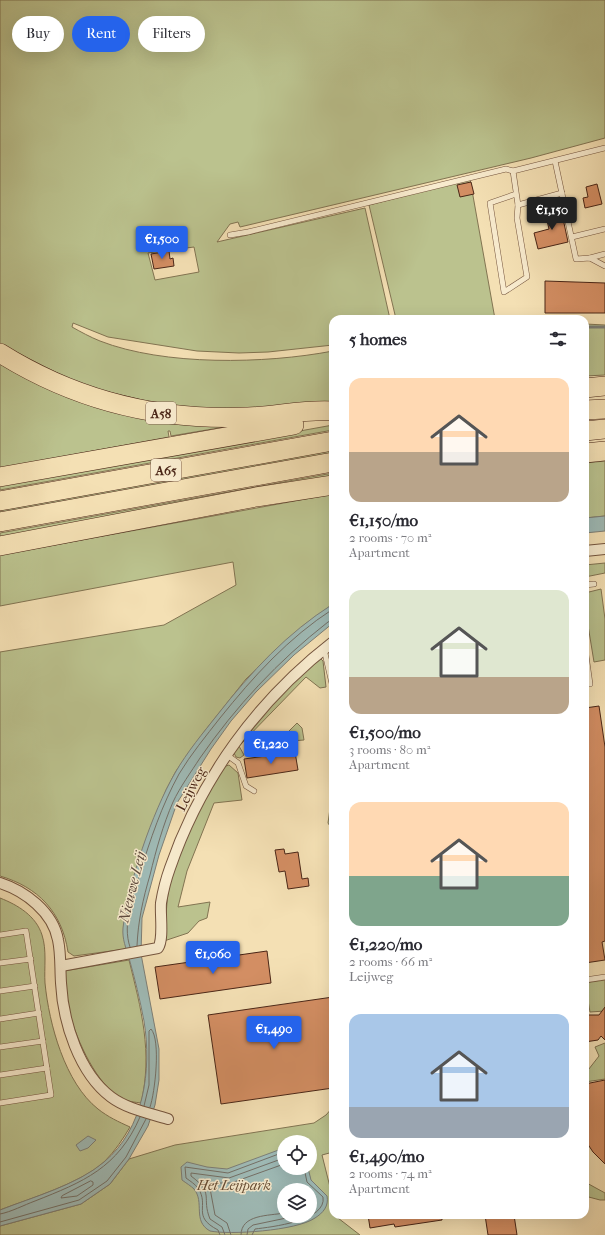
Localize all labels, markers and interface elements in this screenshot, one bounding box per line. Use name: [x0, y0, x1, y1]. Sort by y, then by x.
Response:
chip: Buy: [12, 16, 64, 52]
chip: Rent: [72, 16, 130, 52]
chip: Filters: [138, 16, 205, 52]
pin: €1,150: [519, 197, 585, 231]
text: €1,150: [536, 202, 568, 217]
pin: €1,500: [129, 226, 195, 260]
text: €1,500: [145, 231, 179, 246]
icon: filters: [547, 328, 569, 350]
text: 5 homes: [349, 329, 407, 349]
road number: A58: [146, 402, 176, 424]
icon: home: [423, 404, 495, 476]
road number: A65: [151, 459, 181, 481]
text: €1,150/mo: [349, 510, 418, 530]
text: 2 rooms · 70 m²: [349, 530, 432, 545]
text: Apartment: [349, 545, 410, 560]
icon: home: [423, 616, 495, 688]
text: €1,500/mo: [349, 722, 421, 742]
pin: €1,220: [238, 731, 304, 765]
text: €1,220: [253, 736, 289, 751]
text: 3 rooms · 80 m²: [349, 742, 430, 757]
text: Apartment: [349, 757, 410, 772]
street label: Leijweg: [172, 764, 210, 814]
icon: home: [423, 828, 495, 900]
water label: Nieuwe Leij: [114, 848, 150, 925]
text: €1,220/mo: [349, 934, 422, 954]
pin: €1,060: [180, 941, 246, 975]
text: €1,060: [195, 946, 231, 961]
text: 2 rooms · 66 m²: [349, 954, 432, 969]
text: Leijweg: [349, 969, 393, 984]
pin: €1,490: [241, 1016, 307, 1050]
text: €1,490: [255, 1021, 293, 1036]
icon: home: [423, 1040, 495, 1112]
map controls: [277, 1135, 317, 1223]
button: locate: [277, 1135, 317, 1175]
text: €1,490/mo: [349, 1146, 424, 1166]
text: 2 rooms · 74 m²: [349, 1166, 432, 1181]
park label: Het Leijpark: [196, 1177, 271, 1194]
text: Apartment: [349, 1181, 410, 1196]
button: layers: [277, 1183, 317, 1223]

